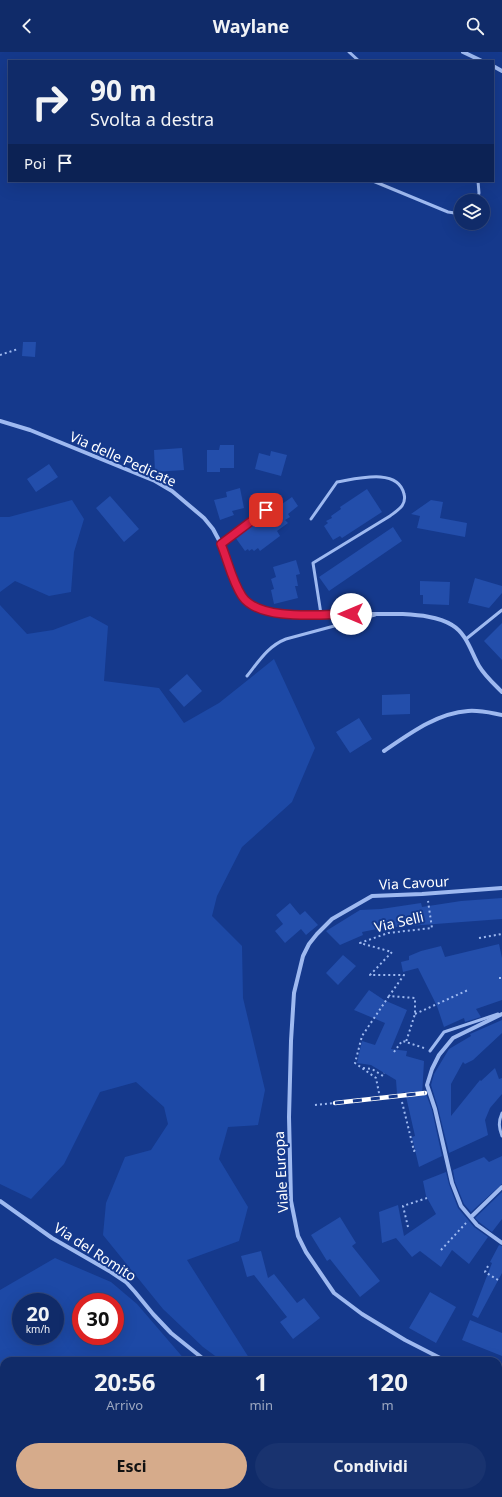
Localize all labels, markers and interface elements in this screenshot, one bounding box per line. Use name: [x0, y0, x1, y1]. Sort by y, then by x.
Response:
text: Waylane: [213, 14, 289, 38]
icon: back: [16, 15, 38, 37]
icon: search: [464, 15, 486, 37]
text: 90 m: [90, 71, 157, 109]
icon: right: [24, 76, 76, 128]
text: Svolta a destra: [90, 107, 214, 131]
icon: arrive: [54, 152, 76, 174]
text: Poi: [24, 153, 46, 173]
map controls: [454, 194, 490, 230]
button: layers: [454, 194, 490, 230]
street label: Via delle Pedicate: [67, 426, 180, 491]
pin: [249, 493, 283, 527]
icon: arrive: [255, 499, 277, 521]
position arrow: [330, 593, 372, 635]
street label: Via Cavour: [378, 871, 450, 894]
street label: Via Selli: [372, 907, 425, 936]
street label: Viale Europa: [269, 1131, 292, 1213]
street label: Via del Romito: [50, 1218, 140, 1285]
speed limit sign: 30: [72, 1293, 124, 1345]
text: 20: [27, 1300, 49, 1327]
text: km/h: [26, 1322, 50, 1336]
text: 20:56: [94, 1365, 156, 1398]
text: 1: [254, 1365, 268, 1398]
text: 120: [367, 1365, 408, 1398]
text: Arrivo: [106, 1396, 143, 1414]
text: min: [249, 1396, 273, 1414]
text: m: [381, 1396, 394, 1414]
button: Esci: [16, 1443, 247, 1489]
button: Condividi: [255, 1443, 486, 1489]

